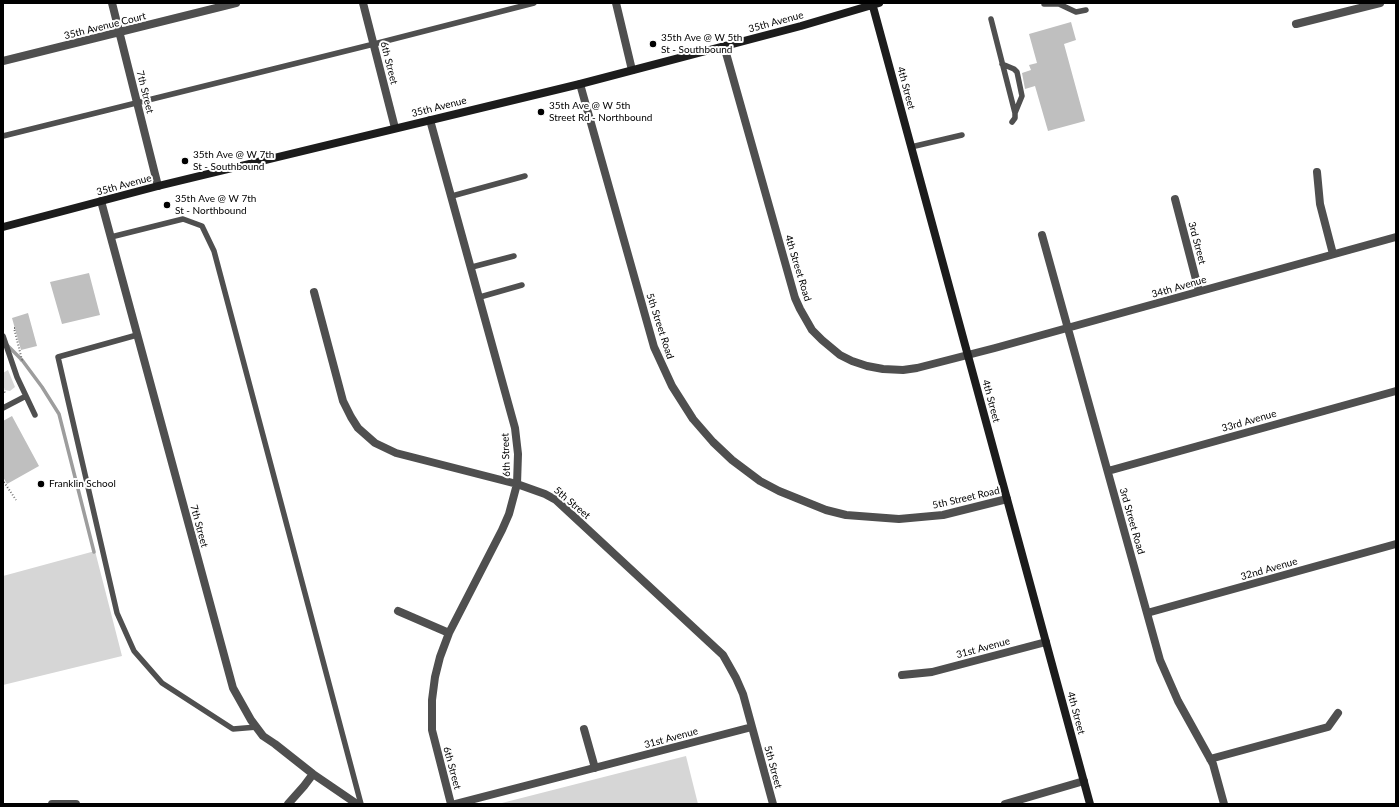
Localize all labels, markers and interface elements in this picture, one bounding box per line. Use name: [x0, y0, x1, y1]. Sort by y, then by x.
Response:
street label: 35th Avenue: [747, 9, 805, 35]
street label: 35th Avenue Court: [63, 10, 147, 42]
place label: 35th Ave @ W 5th St - Southbound: [661, 32, 742, 56]
marker: 35th Ave @ W 5th St - Southbound: [648, 39, 658, 49]
street label: 6th Street: [378, 40, 400, 86]
street label: 4th Street: [895, 65, 917, 111]
street label: 7th Street: [134, 69, 156, 115]
street label: 35th Avenue: [410, 94, 468, 120]
place label: 35th Ave @ W 5th Street Rd - Northbound: [549, 100, 652, 124]
marker: 35th Ave @ W 5th Street Rd - Northbound: [536, 107, 546, 117]
place label: 35th Ave @ W 7th St - Southbound: [193, 149, 274, 172]
marker: 35th Ave @ W 7th St - Southbound: [180, 156, 190, 166]
street label: 35th Avenue: [95, 172, 153, 198]
place label: 35th Ave @ W 7th St - Northbound: [175, 193, 256, 216]
marker: 35th Ave @ W 7th St - Northbound: [162, 200, 172, 210]
street label: 3rd Street: [1186, 220, 1208, 266]
street label: 4th Street Road: [782, 233, 814, 303]
street label: 34th Avenue: [1150, 273, 1208, 301]
street label: 5th Street Road: [644, 292, 676, 360]
street label: 4th Street: [980, 378, 1002, 424]
street label: 33rd Avenue: [1220, 407, 1278, 435]
street label: 6th Street: [499, 433, 513, 477]
place label: Franklin School: [49, 478, 116, 490]
marker: Franklin School: [36, 479, 46, 489]
street label: 5th Street: [551, 484, 593, 522]
street label: 5th Street Road: [931, 484, 1001, 512]
street label: 3rd Street Road: [1117, 486, 1147, 556]
street label: 7th Street: [188, 503, 210, 549]
street label: 32nd Avenue: [1239, 555, 1299, 583]
street label: 31st Avenue: [955, 635, 1011, 661]
street label: 4th Street: [1065, 690, 1087, 736]
street label: 31st Avenue: [643, 725, 699, 751]
street label: 5th Street: [762, 744, 784, 790]
street label: 6th Street: [441, 745, 463, 791]

